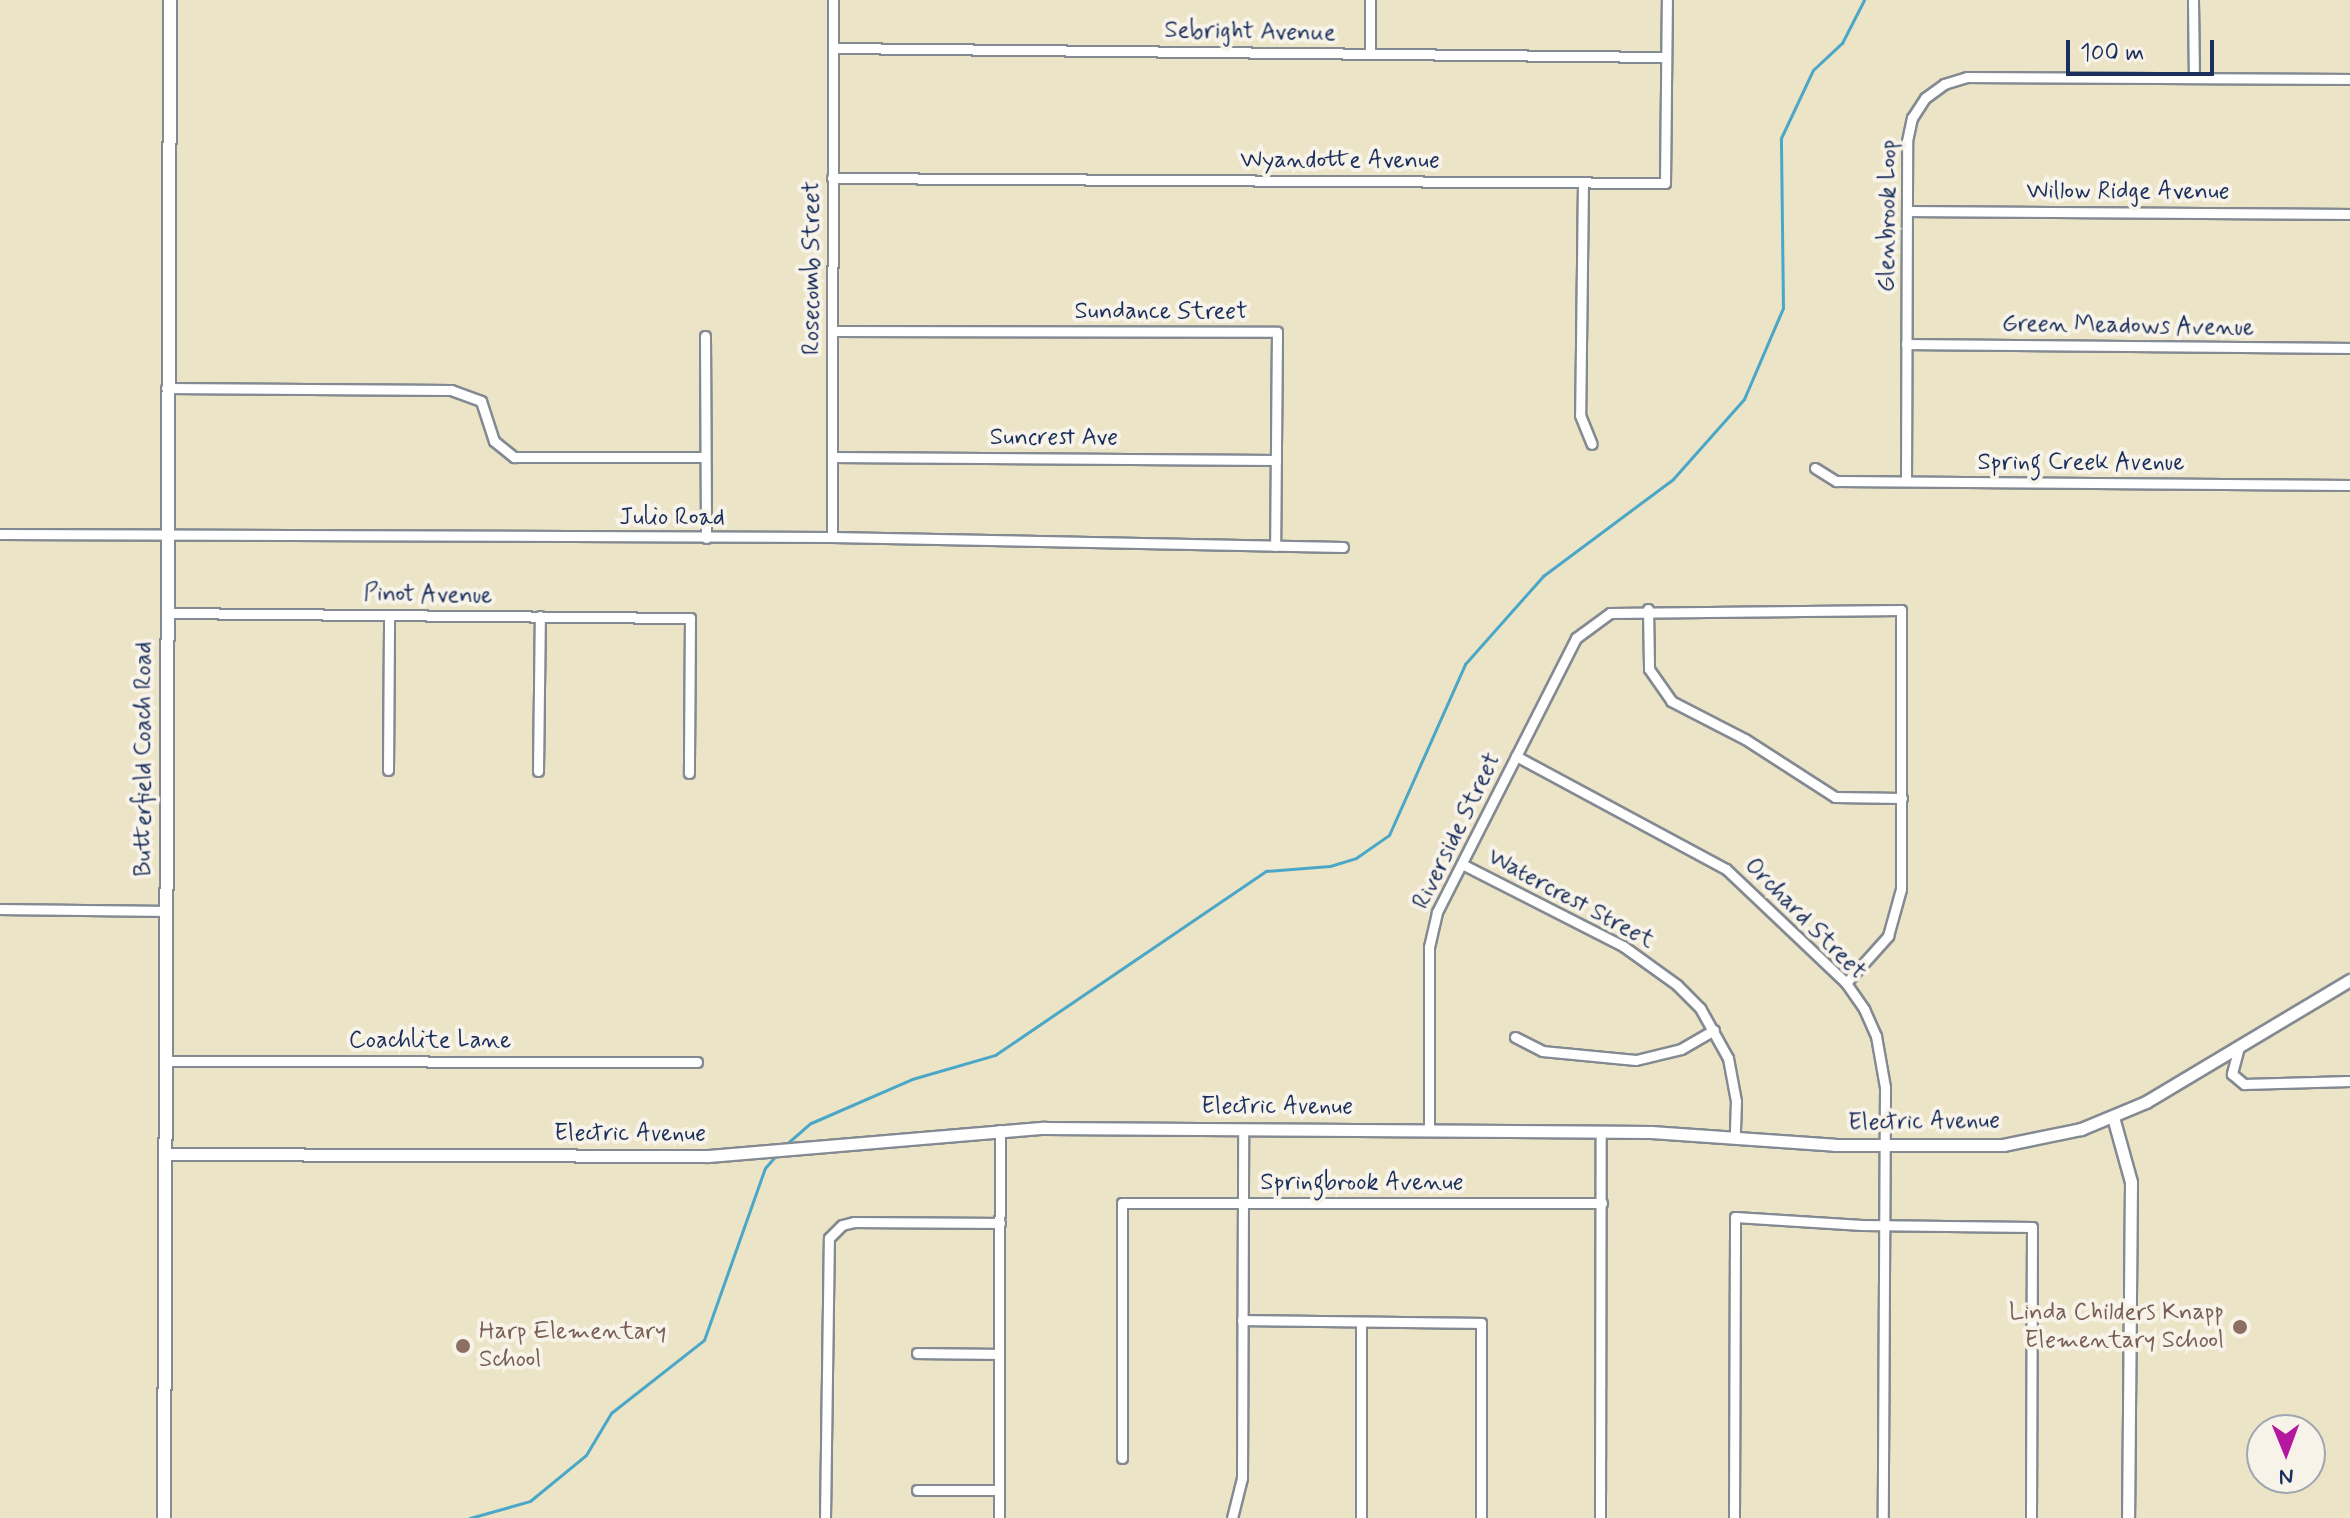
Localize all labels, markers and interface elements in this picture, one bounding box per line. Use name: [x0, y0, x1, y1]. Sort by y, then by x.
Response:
street label: Sebright Avenue: [1164, 16, 1336, 48]
scale bar: [2070, 24, 2218, 74]
text: 100 m: [2080, 38, 2144, 69]
street label: Glenbrook Loop: [1872, 137, 1904, 295]
street label: Wyandotte Avenue: [1239, 147, 1441, 175]
street label: Willow Ridge Avenue: [2024, 178, 2232, 206]
street label: Rosecomb Street: [798, 182, 826, 354]
street label: Sundance Street: [1075, 298, 1247, 326]
street label: Green Meadows Avenue: [2003, 309, 2253, 343]
street label: Suncrest Ave: [990, 424, 1118, 452]
street label: Spring Creek Avenue: [1975, 449, 2187, 477]
street label: Julio Road: [620, 504, 724, 532]
street label: Pinot Avenue: [361, 579, 495, 611]
street label: Butterfield Coach Road: [130, 640, 158, 878]
street label: Riverside Street: [1407, 749, 1507, 913]
street label: Watercrest Street: [1483, 843, 1659, 955]
street label: Orchard Street: [1738, 852, 1872, 986]
street label: Coachlite Lane: [350, 1027, 510, 1055]
street label: Electric Avenue: [1199, 1093, 1355, 1121]
street label: Electric Avenue: [1845, 1106, 2003, 1138]
street label: Electric Avenue: [552, 1120, 708, 1148]
street label: Springbrook Avenue: [1262, 1169, 1462, 1197]
place label: Linda Childers Knapp Elementary School: [2010, 1299, 2224, 1355]
place label: Harp Elementary School: [479, 1318, 664, 1374]
marker: Linda Childers Knapp Elementary School: [2231, 1318, 2249, 1336]
marker: Harp Elementary School: [454, 1337, 472, 1355]
north arrow: [2246, 1414, 2326, 1494]
text: N: [2279, 1462, 2294, 1490]

